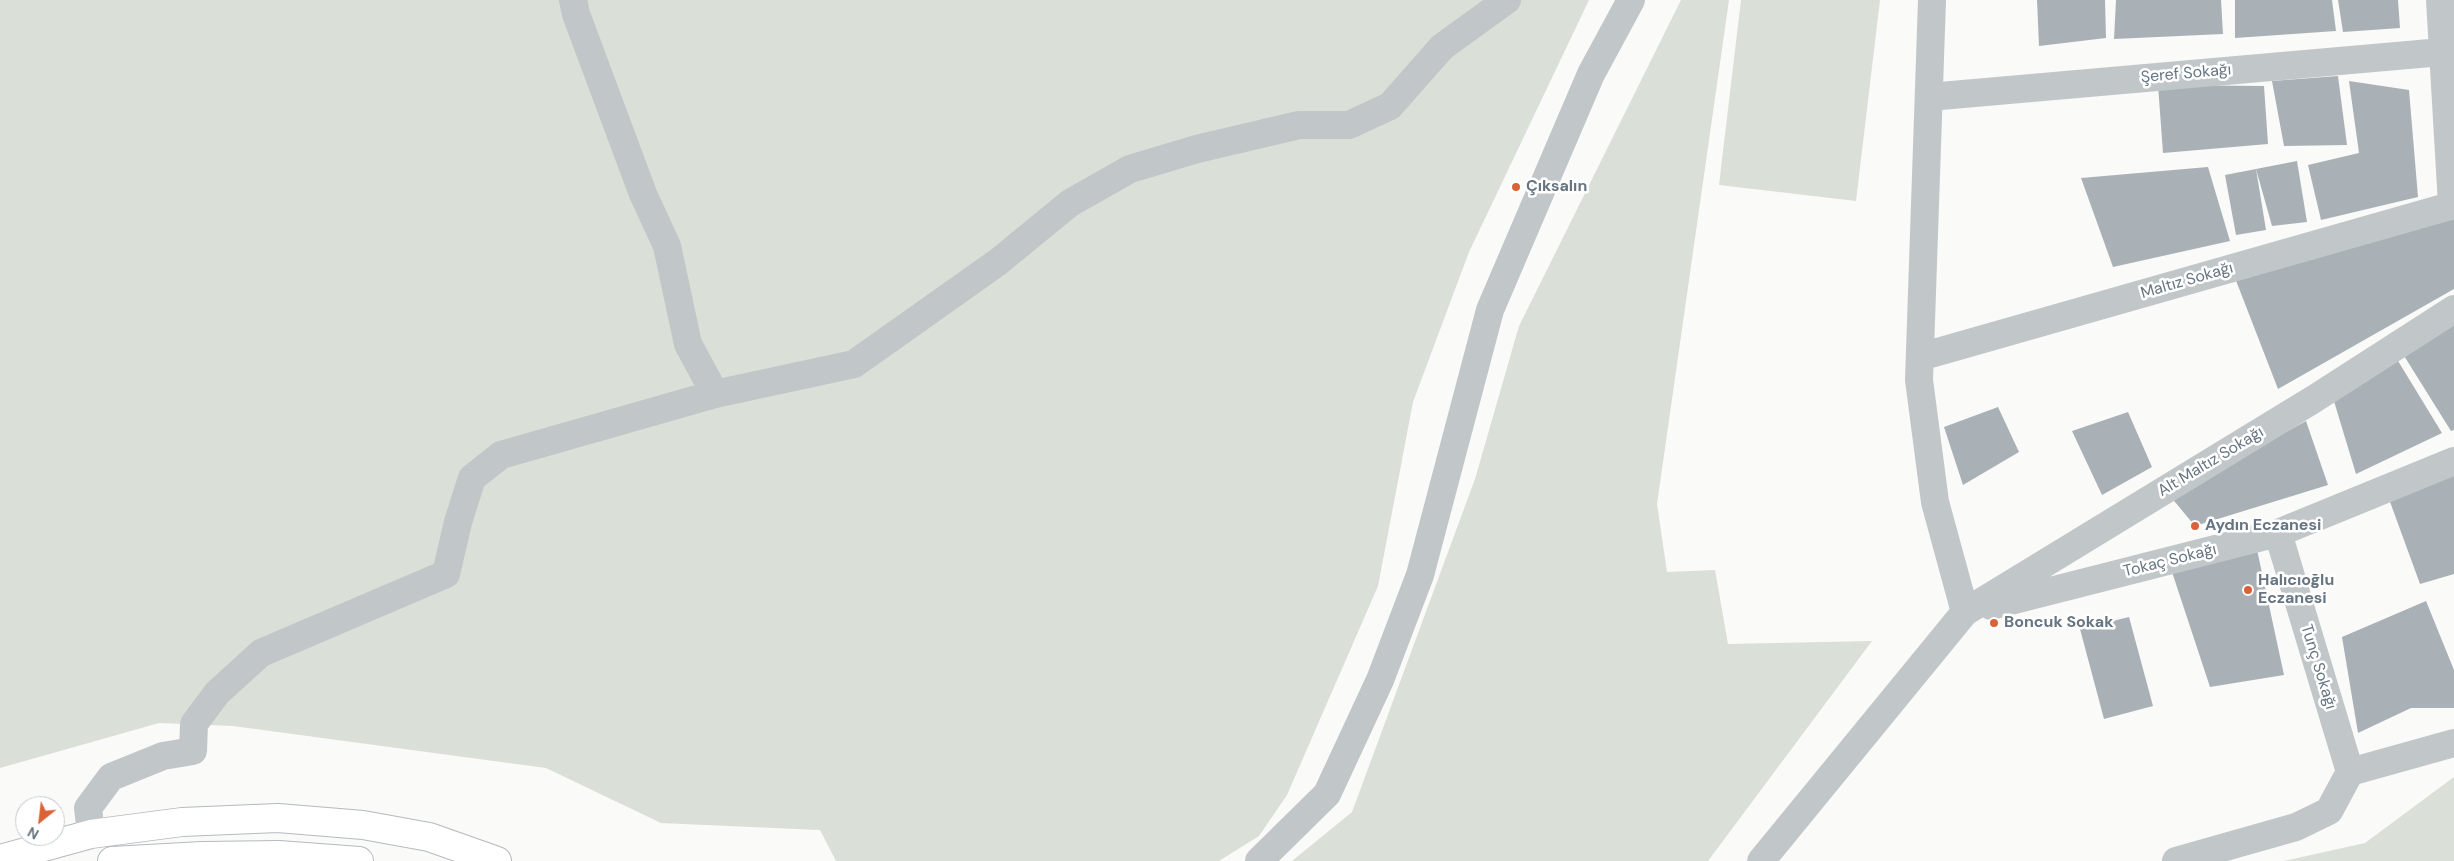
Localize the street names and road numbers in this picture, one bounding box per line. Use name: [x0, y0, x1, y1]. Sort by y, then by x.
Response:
street label: Şeref Sokağı: [2140, 60, 2232, 88]
street label: Maltız Sokağı: [2139, 259, 2235, 303]
street label: Alt Maltız Sokağı: [2155, 423, 2267, 501]
street label: Tokaç Sokağı: [2122, 540, 2218, 582]
street label: Tunç Sokağı: [2296, 622, 2340, 712]

